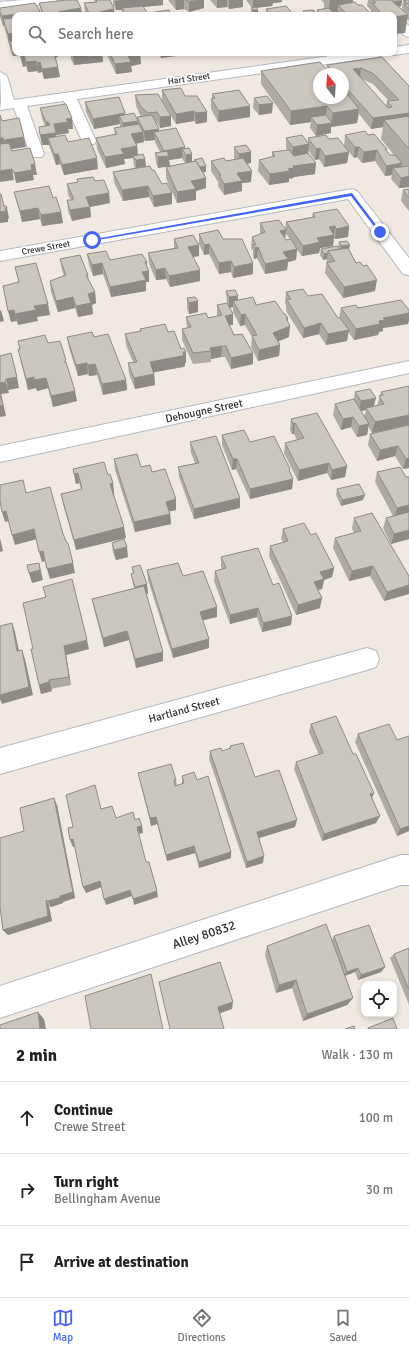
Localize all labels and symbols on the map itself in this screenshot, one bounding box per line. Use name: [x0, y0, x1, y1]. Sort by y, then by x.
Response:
north arrow: [313, 68, 349, 104]
street label: Hart Street: [167, 71, 211, 87]
route end: [371, 223, 389, 241]
route start: [83, 231, 101, 249]
street label: Crewe Street: [21, 238, 71, 258]
street label: Dehougne Street: [164, 396, 244, 426]
street label: Hartland Street: [147, 694, 221, 726]
street label: Alley 80832: [170, 917, 238, 953]

